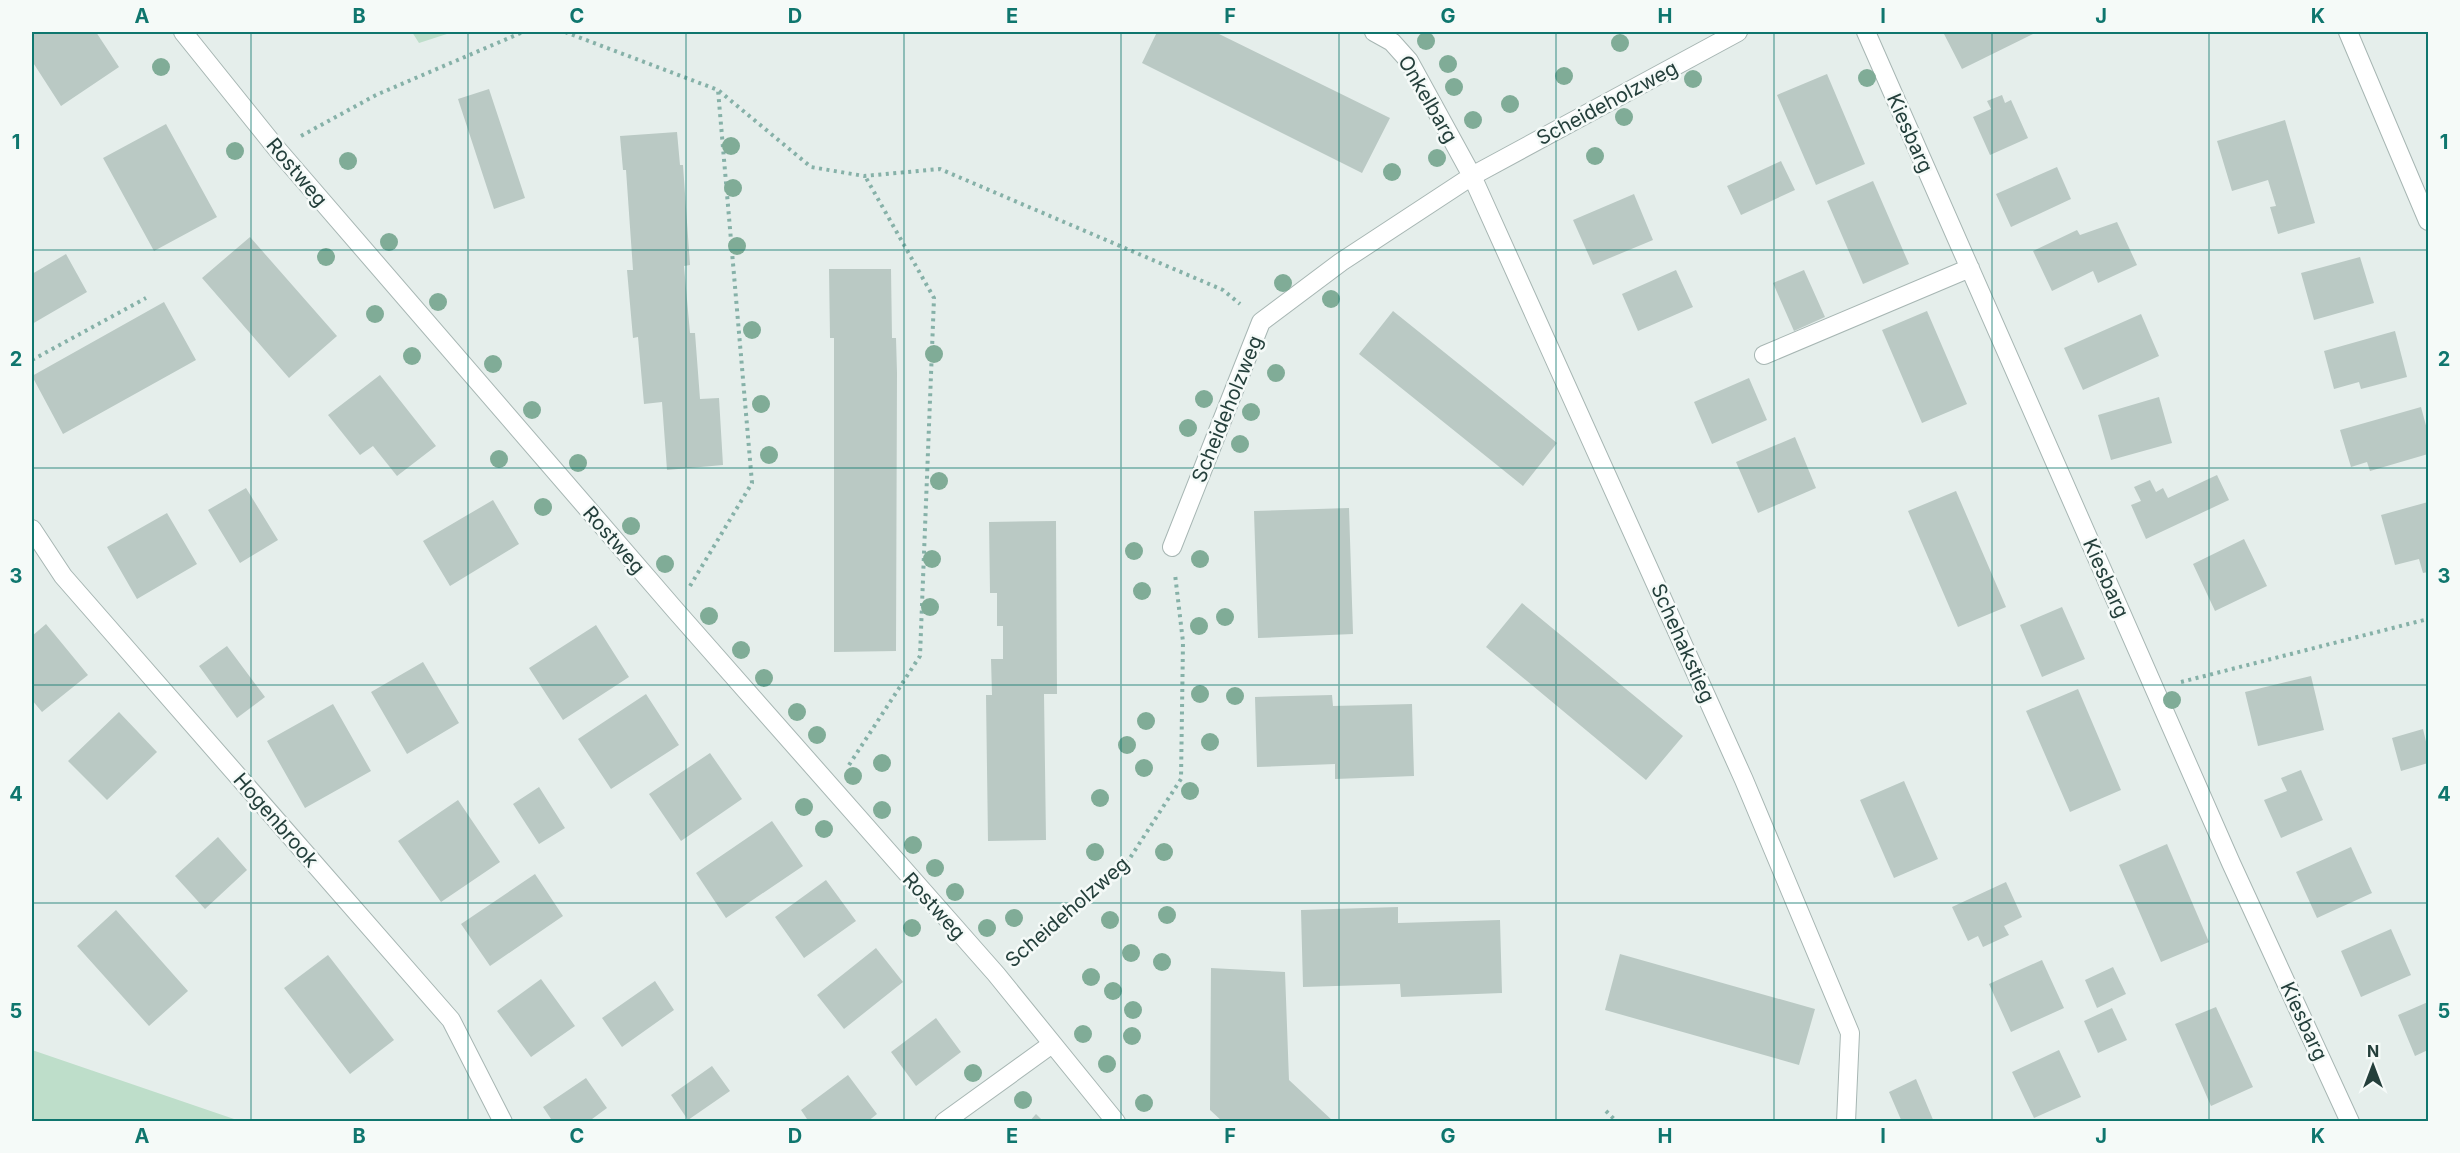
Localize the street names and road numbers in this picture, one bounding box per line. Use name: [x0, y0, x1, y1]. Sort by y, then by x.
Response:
street label: Onkelbarg: [1393, 51, 1463, 147]
street label: Scheideholzweg: [1532, 56, 1682, 150]
street label: Kiesbarg: [1882, 90, 1938, 176]
street label: Rostweg: [261, 133, 333, 211]
street label: Scheideholzweg: [1187, 332, 1267, 486]
street label: Rostweg: [578, 501, 650, 579]
street label: Kiesbarg: [2078, 535, 2134, 621]
street label: Schehakstieg: [1646, 580, 1720, 706]
street label: Hogenbrook: [229, 768, 323, 872]
street label: Scheideholzweg: [1000, 852, 1134, 972]
street label: Rostweg: [898, 868, 970, 944]
street label: Kiesbarg: [2275, 978, 2333, 1064]

